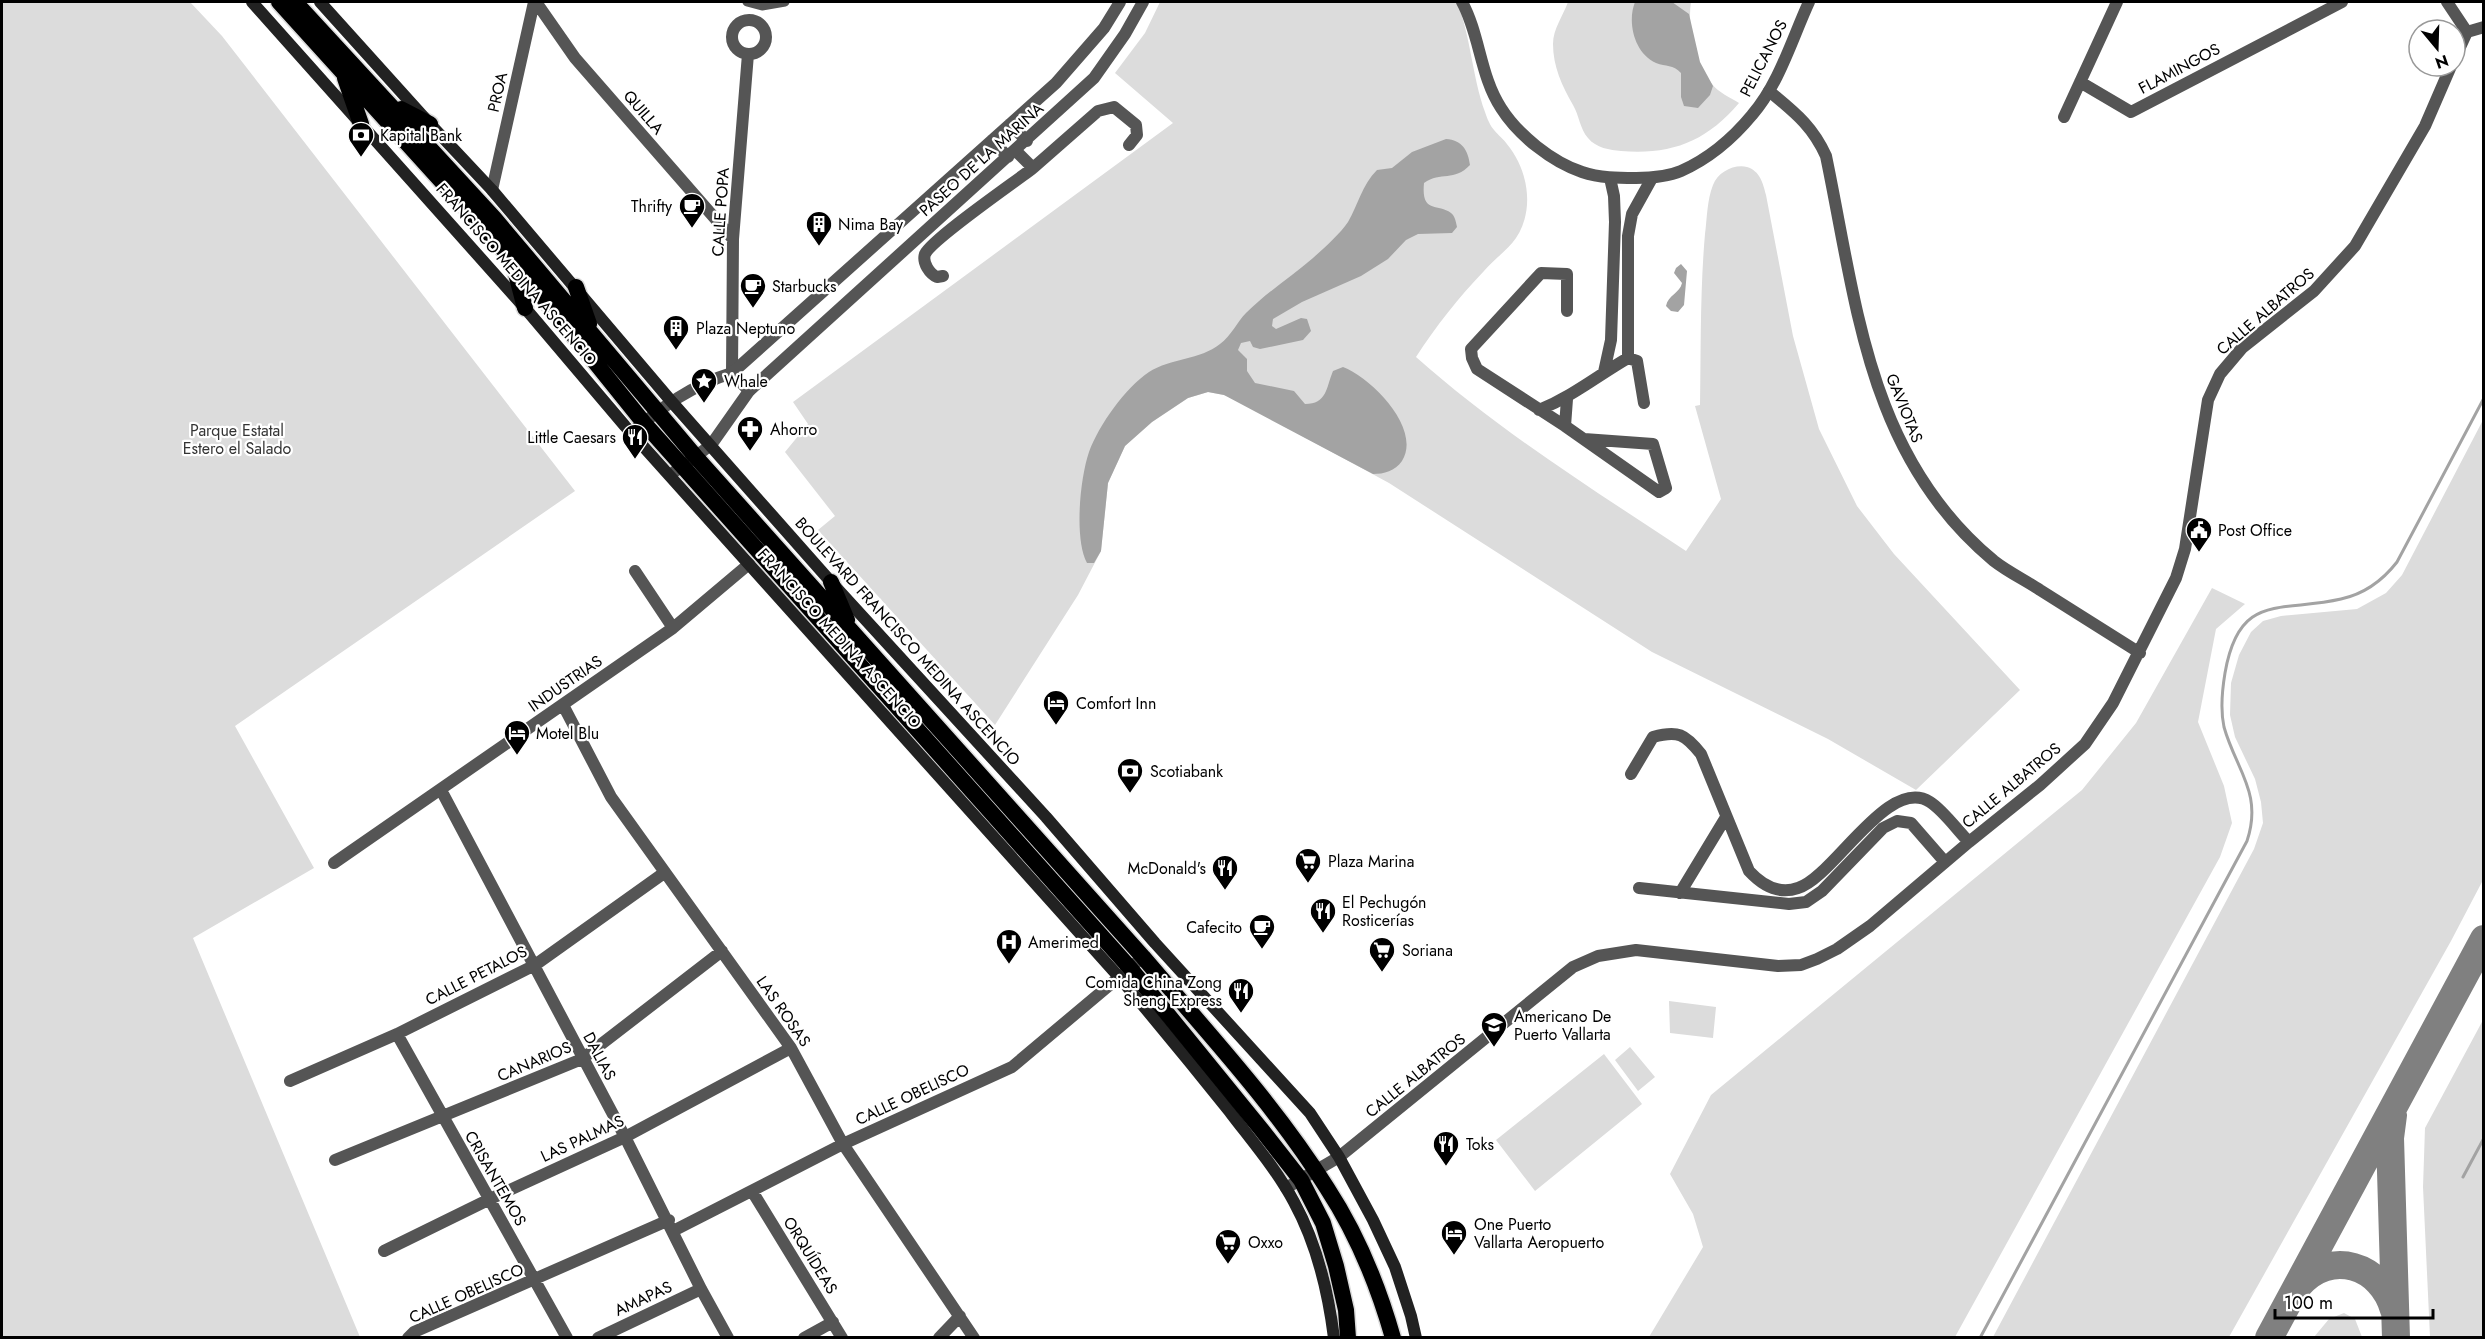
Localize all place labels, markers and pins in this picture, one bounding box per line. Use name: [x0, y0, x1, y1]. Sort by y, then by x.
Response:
bank icon: Kapital Bank: [346, 120, 376, 158]
place label: Kapital Bank: [380, 124, 463, 147]
cafe icon: Thrifty: [677, 191, 707, 229]
place label: Thrifty: [631, 195, 673, 218]
building icon: Nima Bay: [804, 209, 834, 247]
place label: Nima Bay: [838, 213, 904, 236]
cafe icon: Starbucks: [738, 271, 768, 309]
place label: Starbucks: [772, 275, 836, 298]
building icon: Plaza Neptuno: [661, 313, 691, 351]
place label: Plaza Neptuno: [696, 317, 795, 340]
place icon: Whale: [689, 366, 719, 404]
place label: Whale: [724, 370, 768, 393]
pharmacy icon: Ahorro: [735, 414, 765, 452]
place label: Ahorro: [770, 418, 817, 441]
restaurant icon: Little Caesars: [620, 422, 650, 460]
place label: Little Caesars: [527, 426, 616, 449]
public building icon: Post Office: [2184, 515, 2214, 553]
place label: Post Office: [2218, 519, 2292, 542]
hotel icon: Comfort Inn: [1041, 688, 1071, 726]
place label: Comfort Inn: [1076, 692, 1156, 715]
hotel icon: Motel Blu: [502, 718, 532, 756]
place label: Motel Blu: [536, 722, 599, 745]
bank icon: Scotiabank: [1115, 756, 1145, 794]
place label: Scotiabank: [1150, 760, 1224, 783]
supermarket icon: Plaza Marina: [1293, 846, 1323, 884]
place label: Plaza Marina: [1328, 850, 1414, 873]
restaurant icon: McDonald's: [1210, 853, 1240, 891]
place label: McDonald's: [1127, 857, 1206, 880]
place label: El Pechugón Rosticerías: [1342, 891, 1427, 932]
restaurant icon: El Pechugón Rosticerías: [1308, 896, 1338, 934]
cafe icon: Cafecito: [1247, 912, 1277, 950]
place label: Cafecito: [1186, 916, 1242, 939]
hospital icon: Amerimed: [994, 927, 1024, 965]
place label: Amerimed: [1028, 931, 1099, 954]
supermarket icon: Soriana: [1367, 935, 1397, 973]
place label: Soriana: [1402, 939, 1453, 962]
place label: Comida China Zong Sheng Express: [1085, 971, 1222, 1012]
restaurant icon: Comida China Zong Sheng Express: [1226, 976, 1256, 1014]
place label: Americano De Puerto Vallarta: [1514, 1005, 1611, 1046]
school or university icon: Americano De Puerto Vallarta: [1479, 1010, 1509, 1048]
restaurant icon: Toks: [1431, 1129, 1461, 1167]
place label: Toks: [1466, 1133, 1494, 1156]
place label: One Puerto Vallarta Aeropuerto: [1474, 1213, 1604, 1254]
hotel icon: One Puerto Vallarta Aeropuerto: [1439, 1218, 1469, 1256]
supermarket icon: Oxxo: [1213, 1227, 1243, 1265]
place label: Oxxo: [1248, 1231, 1283, 1254]

